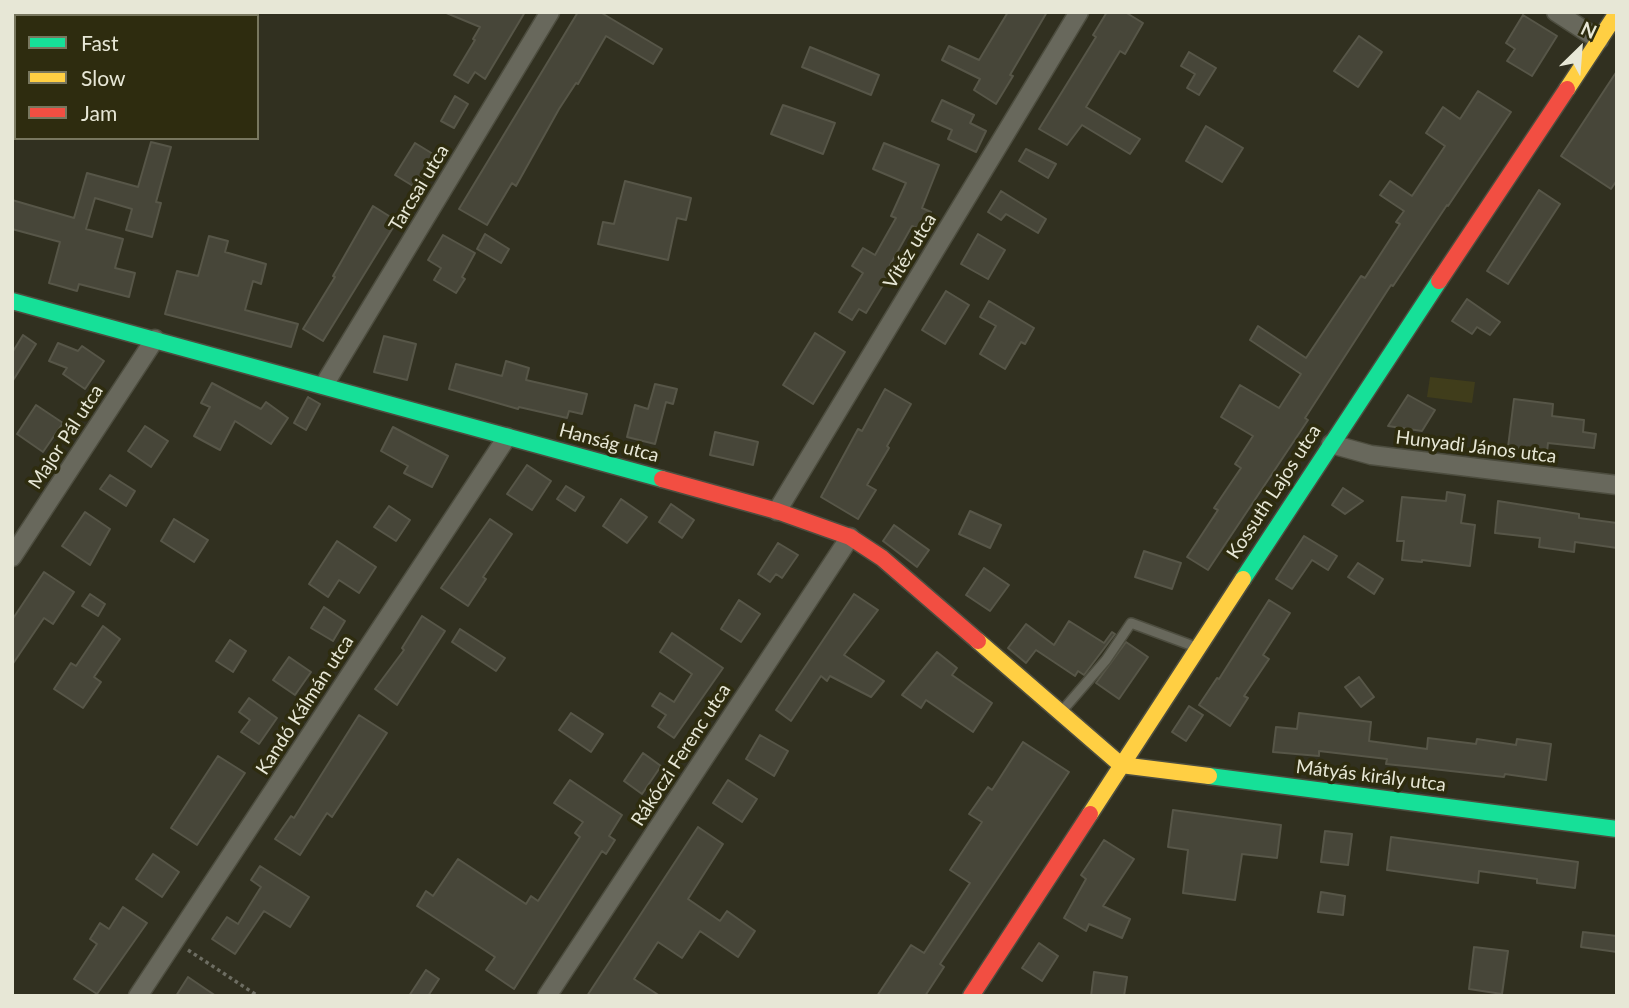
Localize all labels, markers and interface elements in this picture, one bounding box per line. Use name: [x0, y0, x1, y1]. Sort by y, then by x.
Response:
legend: [14, 14, 259, 140]
north arrow: [1545, 14, 1615, 84]
text: N: [1578, 16, 1601, 43]
text: Fast: [81, 30, 118, 55]
text: Slow: [81, 65, 125, 90]
text: Jam: [81, 100, 117, 125]
street label: Tarcsai utca: [384, 141, 454, 235]
street label: Vitéz utca: [879, 209, 941, 293]
street label: Major Pál utca: [24, 381, 108, 493]
street label: Hanság utca: [557, 419, 661, 467]
street label: Kossuth Lajos utca: [1222, 421, 1326, 563]
street label: Hunyadi János utca: [1394, 426, 1558, 468]
street label: Kandó Kálmán utca: [251, 631, 359, 779]
street label: Rákóczi Ferenc utca: [626, 680, 736, 830]
street label: Mátyás király utca: [1295, 755, 1447, 797]

